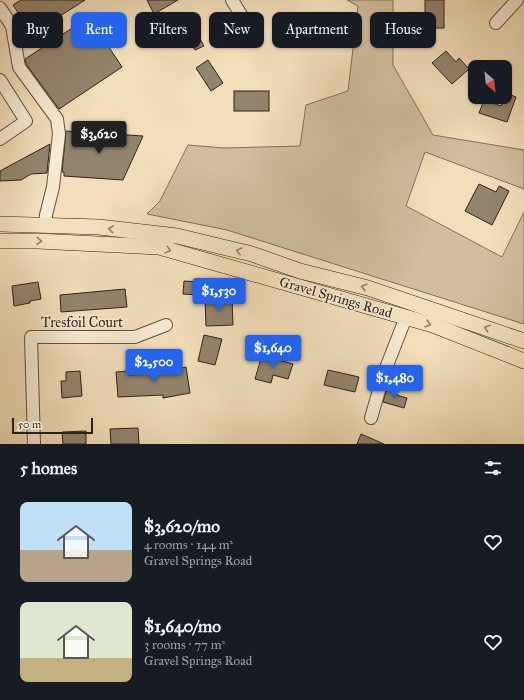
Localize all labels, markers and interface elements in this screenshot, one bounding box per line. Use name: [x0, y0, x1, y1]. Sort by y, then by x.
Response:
chip: Buy: [12, 12, 63, 48]
chip: Rent: [71, 12, 127, 48]
chip: Filters: [135, 12, 201, 48]
chip: New: [209, 12, 264, 48]
chip: Apartment: [272, 12, 362, 48]
chip: House: [370, 12, 436, 48]
north arrow: [468, 60, 512, 104]
map controls: [468, 60, 512, 104]
pin: $3,620: [66, 121, 132, 155]
text: $3,620: [80, 126, 118, 142]
one-way arrow: [108, 224, 114, 233]
one-way arrow: [36, 237, 42, 245]
one-way arrow: [165, 245, 172, 253]
one-way arrow: [236, 247, 243, 256]
street label: Gravel Springs Road: [277, 273, 394, 322]
pin: $1,530: [186, 278, 252, 312]
text: $1,530: [202, 283, 236, 299]
one-way arrow: [361, 283, 368, 292]
street label: Tresfoil Court: [41, 314, 123, 331]
one-way arrow: [424, 319, 431, 328]
one-way arrow: [484, 325, 491, 333]
pin: $1,640: [240, 335, 306, 369]
text: $1,640: [254, 340, 292, 356]
pin: $2,500: [121, 349, 187, 383]
text: $2,500: [135, 354, 173, 370]
pin: $1,480: [362, 365, 428, 399]
text: $1,480: [376, 370, 414, 386]
scale bar: [12, 416, 93, 435]
text: 50 m: [18, 418, 41, 431]
icon: filters: [482, 457, 504, 479]
text: 5 homes: [20, 458, 77, 479]
text: $3,620/mo: [144, 516, 220, 537]
icon: home: [52, 518, 100, 566]
icon: heart: [482, 531, 504, 553]
text: 4 rooms · 144 m²: [144, 537, 233, 553]
text: Gravel Springs Road: [144, 553, 252, 569]
text: $1,640/mo: [144, 616, 221, 637]
icon: home: [52, 618, 100, 666]
icon: heart: [482, 631, 504, 653]
text: 3 rooms · 77 m²: [144, 637, 226, 653]
text: Gravel Springs Road: [144, 653, 252, 669]

